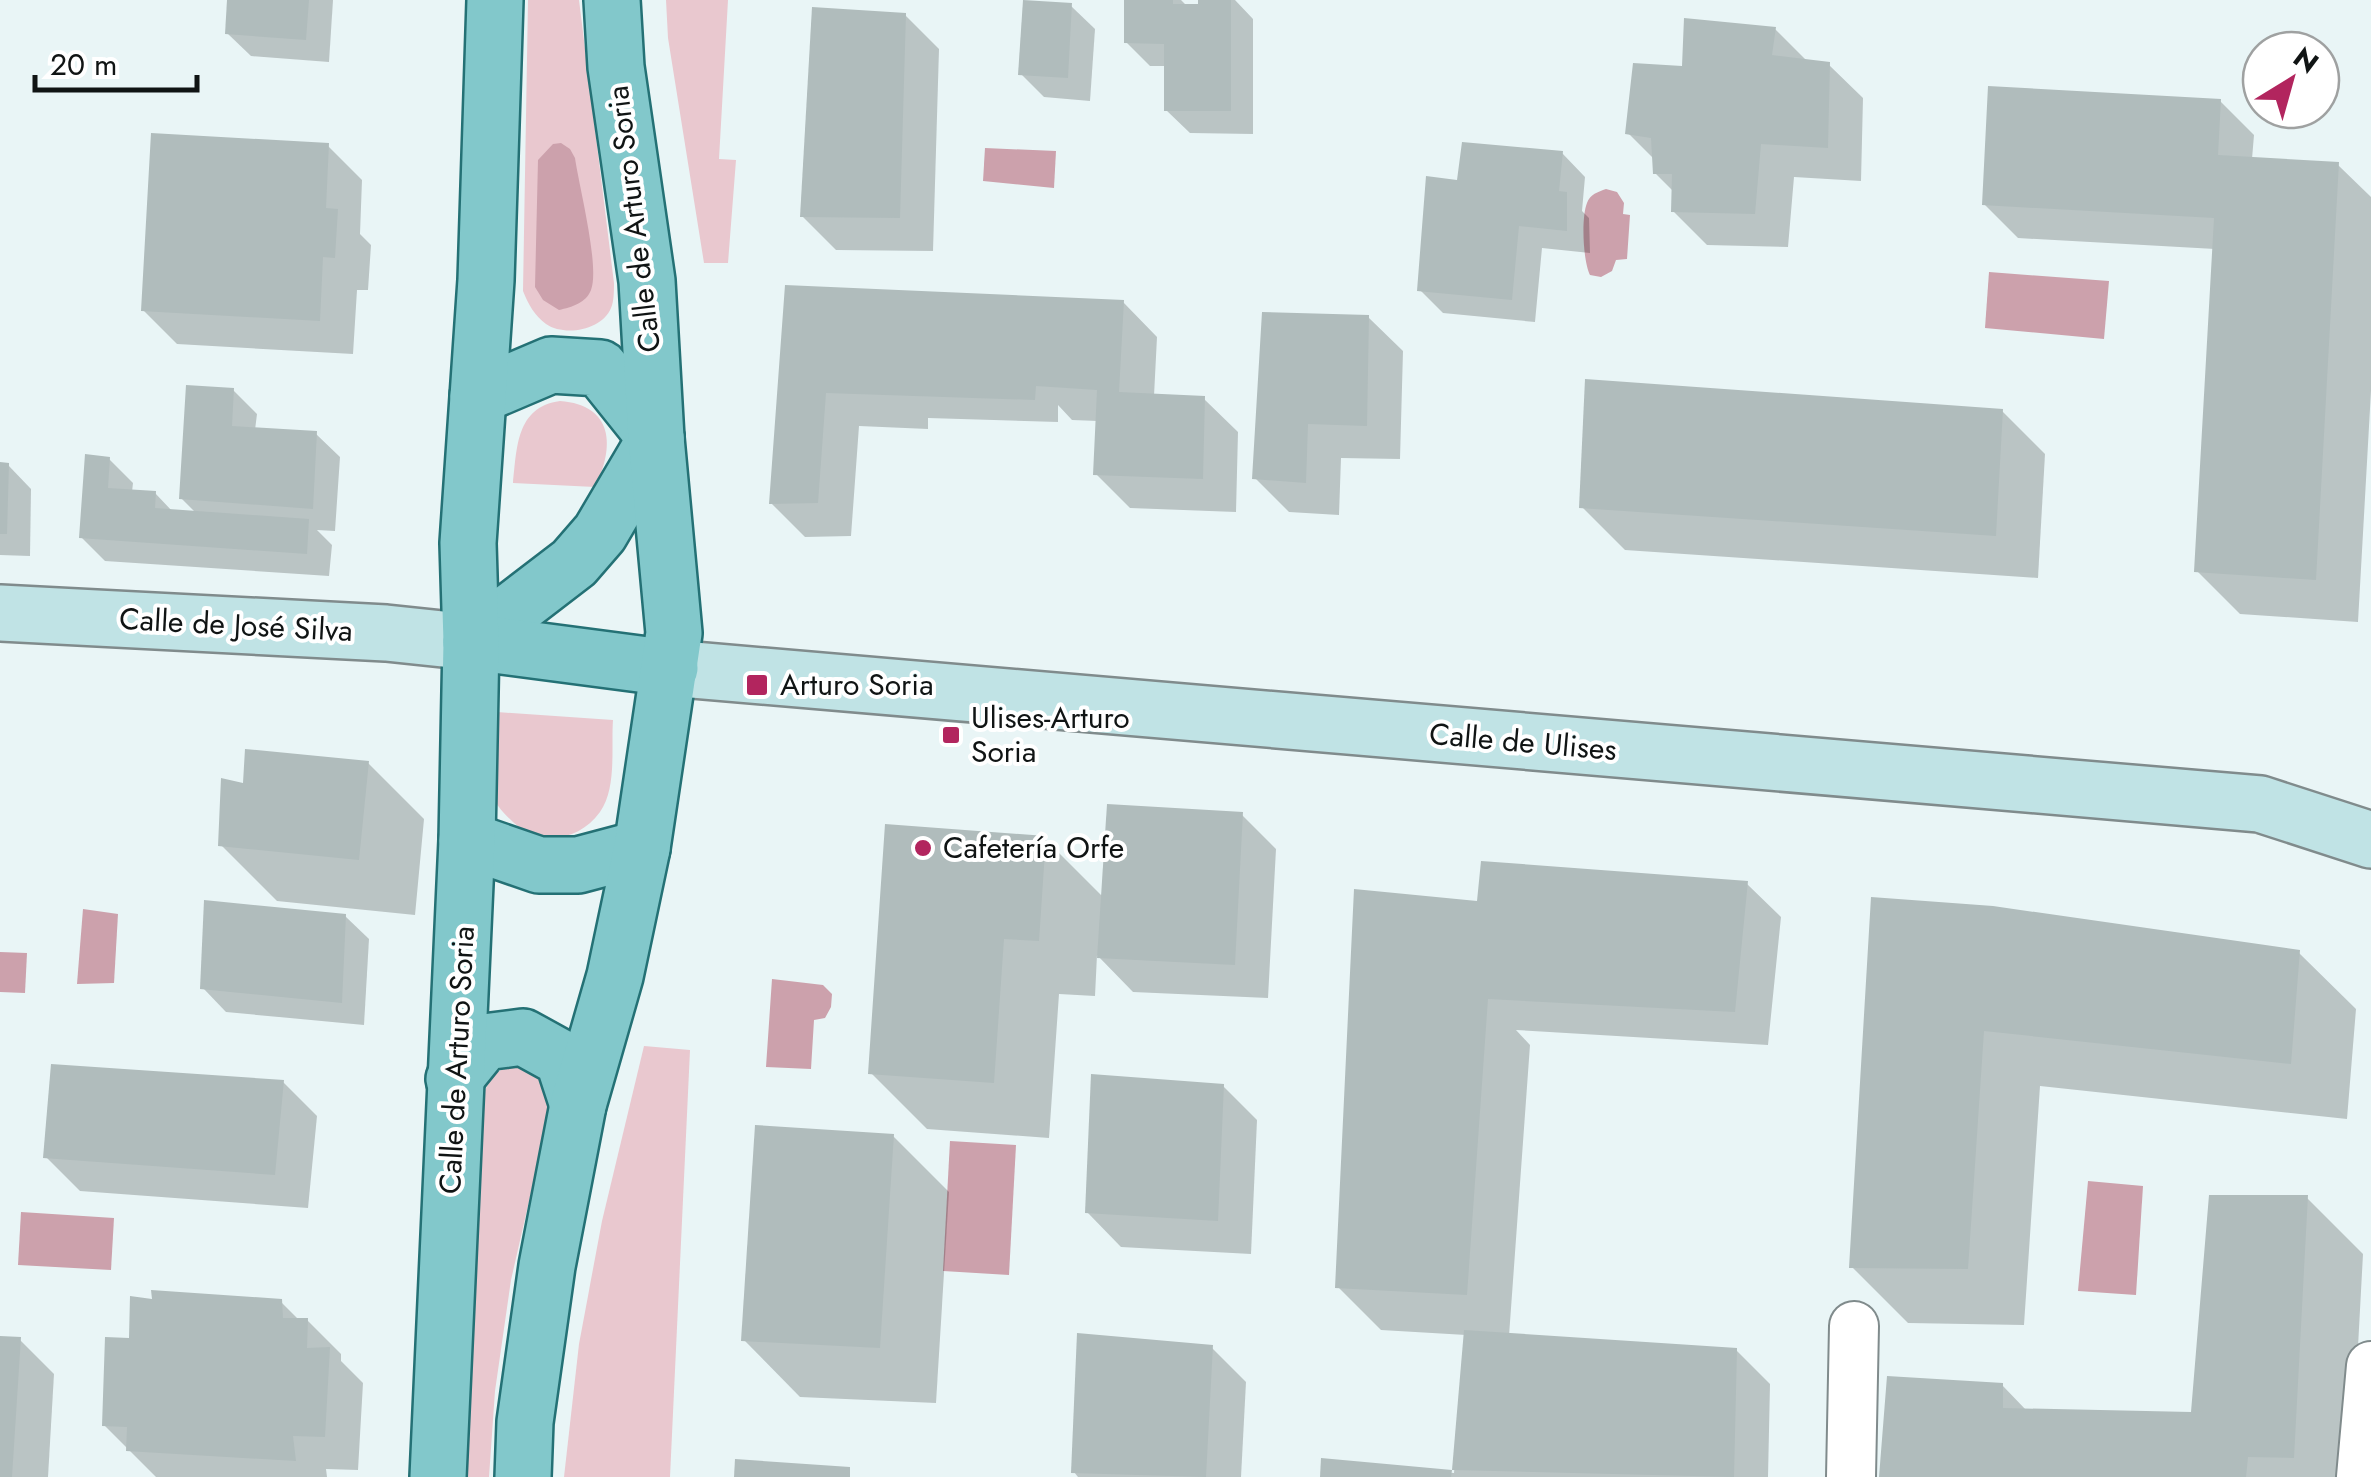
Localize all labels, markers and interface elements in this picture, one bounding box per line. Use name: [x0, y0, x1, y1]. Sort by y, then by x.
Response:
scale bar: [35, 30, 198, 92]
north arrow: [2241, 30, 2341, 130]
text: N: [2285, 37, 2327, 83]
text: 20 m: [50, 43, 117, 86]
street label: Calle de Arturo Soria: [596, 83, 671, 355]
street label: Calle de José Silva: [118, 597, 354, 652]
place label: Arturo Soria: [780, 663, 934, 706]
marker: Arturo Soria: [744, 672, 770, 698]
place label: Ulises-Arturo Soria: [971, 696, 1130, 773]
street label: Calle de Ulises: [1428, 712, 1619, 771]
marker: Ulises-Arturo Soria: [940, 724, 962, 746]
place label: Cafetería Orfe: [943, 826, 1124, 869]
marker: Cafetería Orfe: [912, 837, 934, 859]
street label: Calle de Arturo Soria: [428, 925, 485, 1195]

